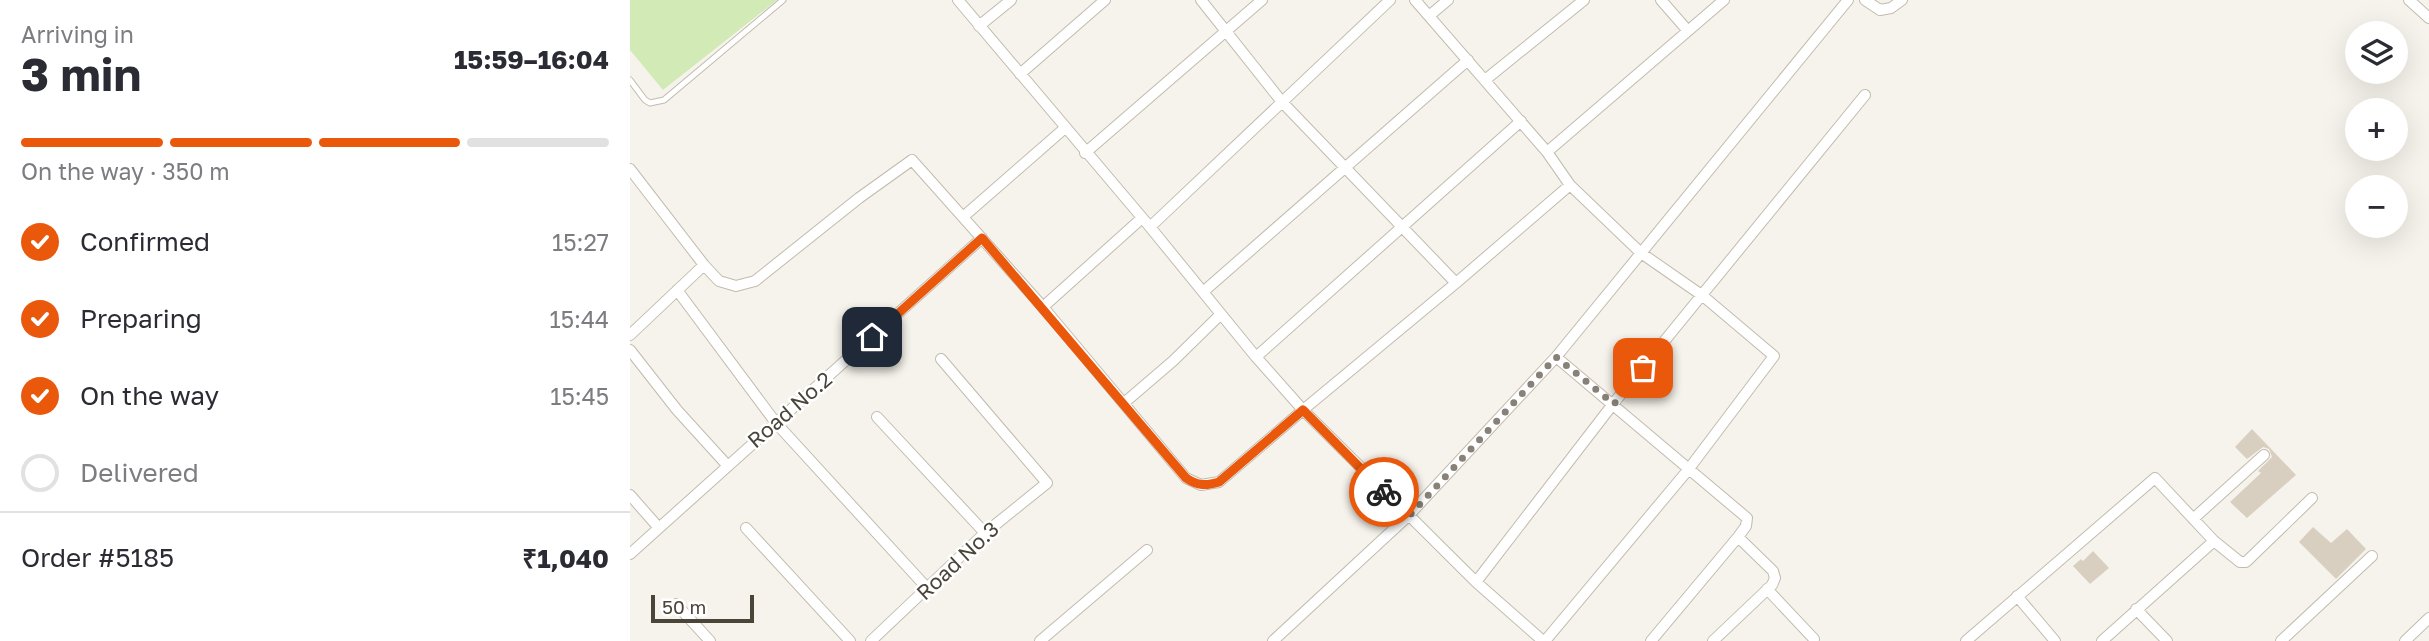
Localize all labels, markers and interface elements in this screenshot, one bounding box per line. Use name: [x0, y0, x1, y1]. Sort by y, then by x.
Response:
text: Arriving in: [21, 20, 134, 48]
map controls: [2345, 21, 2408, 238]
button: layers: [2345, 21, 2408, 84]
text: 15:59–16:04: [454, 44, 609, 75]
text: 3 min: [21, 46, 141, 101]
button: +: [2345, 98, 2408, 161]
text: On the way · 350 m: [21, 157, 230, 185]
button: −: [2345, 175, 2408, 238]
icon: check: [21, 223, 59, 261]
text: Confirmed: [80, 226, 210, 257]
text: 15:27: [552, 228, 609, 256]
icon: check: [21, 300, 59, 338]
text: Preparing: [80, 303, 202, 334]
text: 15:44: [550, 305, 609, 333]
pin: [842, 307, 902, 367]
icon: home: [853, 318, 891, 356]
pin: [1613, 338, 1673, 398]
icon: bag: [1624, 349, 1662, 387]
street label: Road No.2: [742, 366, 837, 453]
icon: check: [21, 377, 59, 415]
text: On the way: [80, 380, 219, 411]
text: 15:45: [550, 382, 609, 410]
text: Delivered: [80, 457, 199, 488]
courier: [1349, 457, 1419, 527]
icon: bike: [1365, 473, 1403, 511]
street label: Road No.3: [911, 515, 1004, 605]
text: Order #5185: [21, 542, 174, 573]
text: ₹1,040: [522, 543, 609, 574]
scale bar: [651, 592, 754, 624]
text: 50 m: [662, 595, 706, 618]

